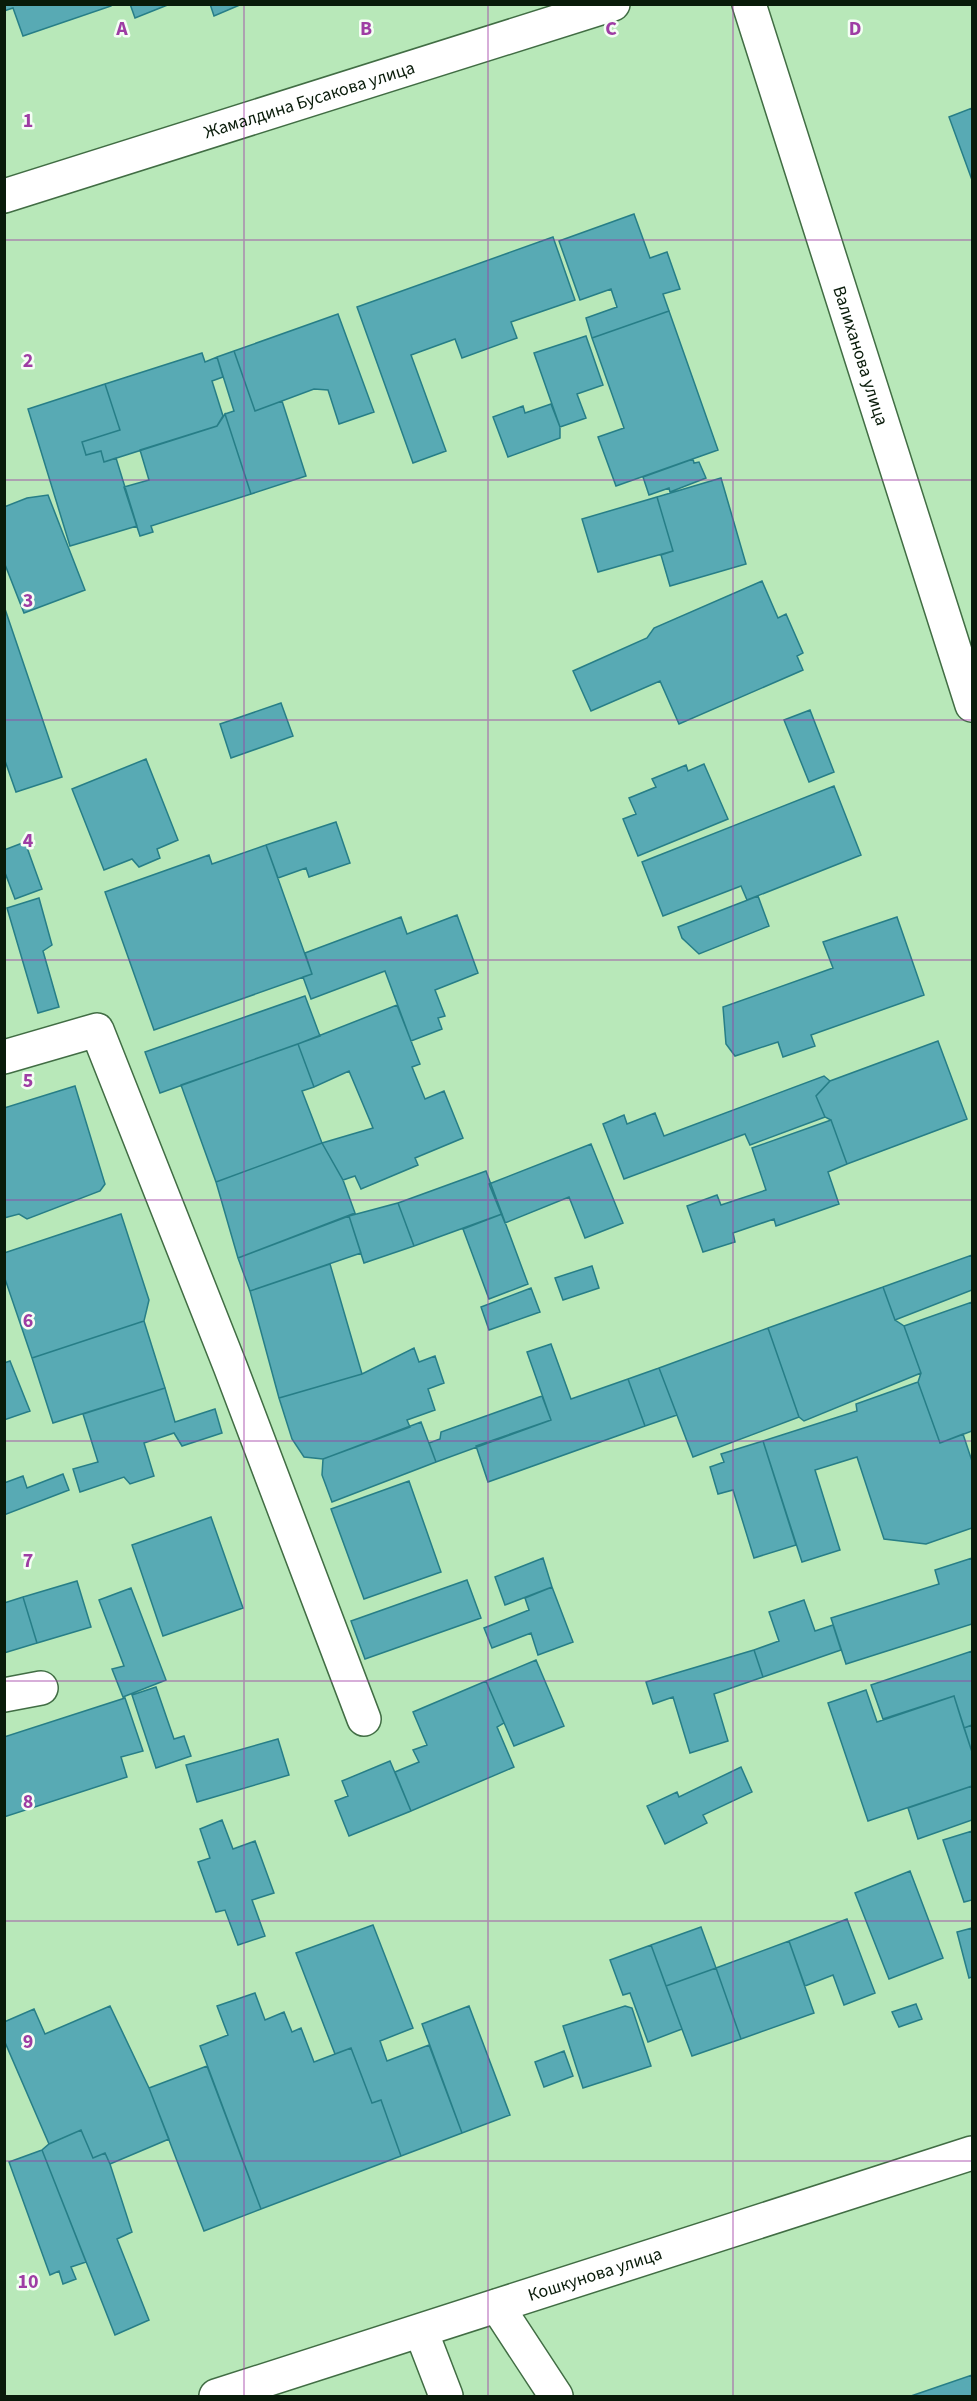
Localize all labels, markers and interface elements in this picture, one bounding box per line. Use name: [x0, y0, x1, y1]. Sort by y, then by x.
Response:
text: A: [115, 15, 128, 43]
text: B: [360, 15, 372, 43]
text: C: [605, 15, 617, 43]
text: D: [849, 15, 861, 43]
street label: Жамалдина Бусакова улица: [201, 55, 418, 145]
text: 1: [23, 107, 33, 135]
street label: Валиханова улица: [826, 283, 894, 429]
text: 2: [23, 347, 33, 375]
text: 3: [23, 587, 33, 615]
text: 4: [23, 827, 34, 855]
text: 5: [23, 1067, 33, 1095]
text: 6: [23, 1307, 33, 1335]
text: 7: [23, 1547, 33, 1575]
text: 8: [23, 1788, 33, 1816]
text: 9: [23, 2028, 33, 2056]
street label: Кошкунова улица: [525, 2241, 665, 2308]
text: 10: [17, 2268, 39, 2296]

